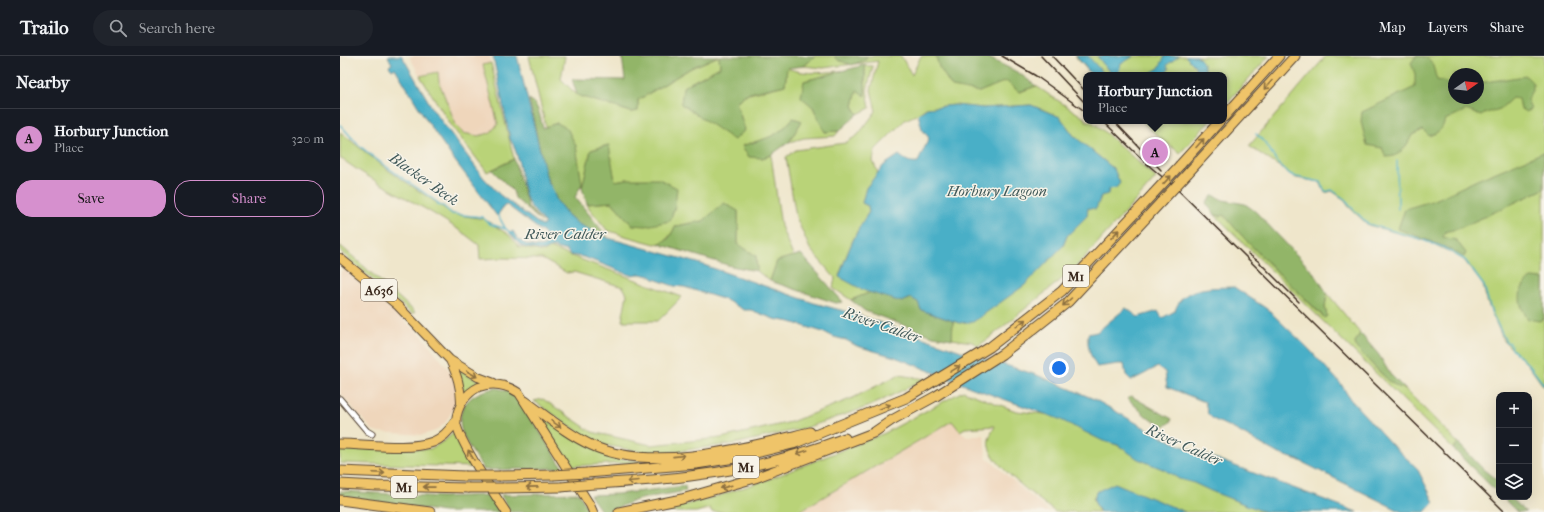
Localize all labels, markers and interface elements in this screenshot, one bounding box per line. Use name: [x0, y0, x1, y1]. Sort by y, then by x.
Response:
search box: [93, 10, 373, 46]
text: Trailo: [20, 17, 69, 39]
icon: search: [107, 17, 129, 39]
text: Search here: [139, 19, 215, 37]
text: Map: [1379, 19, 1406, 36]
text: Layers: [1428, 19, 1468, 36]
text: Share: [1490, 19, 1524, 36]
north arrow: [1448, 68, 1484, 104]
text: Nearby: [16, 72, 70, 92]
popup: [1083, 72, 1227, 124]
one-way arrow: [1264, 80, 1273, 90]
text: Horbury Junction: [1098, 82, 1212, 100]
text: Place: [1098, 100, 1127, 115]
text: Horbury Junction: [54, 122, 168, 140]
text: A: [25, 131, 33, 146]
text: 320 m: [291, 131, 324, 146]
pin: A: [1142, 137, 1168, 167]
one-way arrow: [1195, 138, 1205, 148]
text: Place: [54, 140, 84, 155]
water label: Blacker Beck: [385, 148, 462, 210]
one-way arrow: [1162, 174, 1171, 185]
button: Save: [16, 180, 166, 217]
button: Share: [174, 180, 324, 217]
water label: Horbury Lagoon: [946, 182, 1047, 200]
water label: River Calder: [523, 225, 607, 243]
one-way arrow: [1110, 229, 1120, 239]
road number: M1: [1063, 265, 1089, 287]
road number: A636: [361, 279, 397, 301]
one-way arrow: [1062, 297, 1072, 306]
water label: River Calder: [840, 303, 925, 347]
one-way arrow: [1015, 319, 1026, 327]
your location: [1049, 358, 1069, 378]
one-way arrow: [949, 365, 960, 373]
one-way arrow: [466, 370, 478, 378]
map controls: [1496, 392, 1532, 500]
button: +: [1496, 392, 1532, 428]
one-way arrow: [879, 402, 891, 410]
one-way arrow: [551, 420, 562, 428]
water label: River Calder: [1142, 420, 1226, 470]
button: −: [1496, 428, 1532, 464]
one-way arrow: [796, 449, 809, 456]
one-way arrow: [467, 450, 475, 461]
one-way arrow: [672, 452, 685, 460]
road number: M1: [733, 456, 759, 478]
button: layers: [1496, 464, 1532, 500]
one-way arrow: [372, 470, 385, 477]
road number: M1: [391, 476, 417, 498]
one-way arrow: [627, 478, 640, 485]
one-way arrow: [423, 483, 436, 491]
one-way arrow: [526, 483, 539, 491]
one-way arrow: [720, 484, 733, 491]

